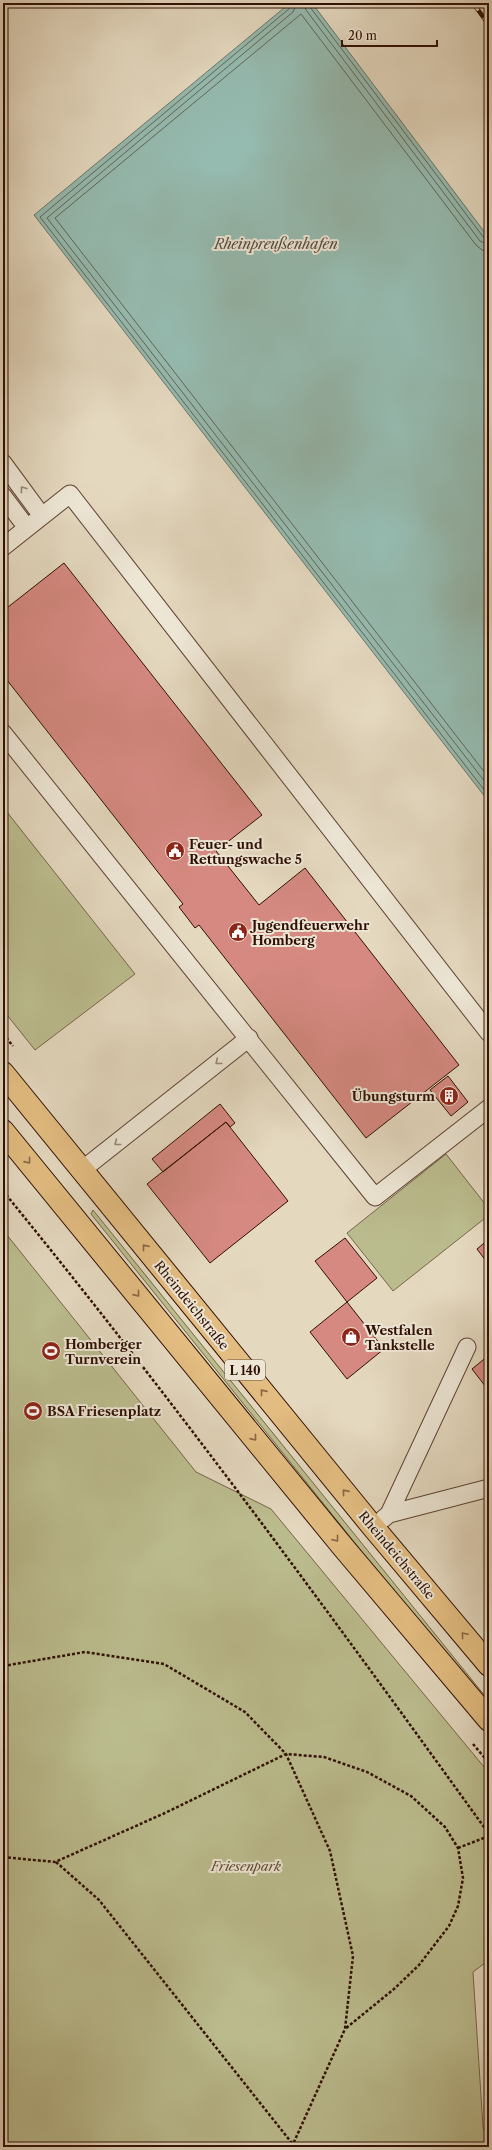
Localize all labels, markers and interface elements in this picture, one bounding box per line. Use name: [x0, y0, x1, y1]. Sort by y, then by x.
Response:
scale bar: [342, 22, 437, 48]
text: 20 m: [348, 28, 377, 43]
water label: Rheinpreußenhafen: [213, 235, 338, 253]
one-way arrow: [20, 487, 27, 494]
place label: Feuer- und Rettungswache 5: [189, 836, 302, 867]
public building icon: Feuer- und Rettungswache 5: [164, 840, 186, 862]
place label: Jugendfeuerwehr Homberg: [250, 917, 370, 948]
public building icon: Jugendfeuerwehr Homberg: [227, 921, 249, 943]
one-way arrow: [216, 1057, 223, 1064]
building icon: Übungsturm: [438, 1085, 460, 1107]
place label: Übungsturm: [352, 1088, 435, 1104]
one-way arrow: [114, 1138, 121, 1145]
one-way arrow: [23, 1156, 30, 1163]
one-way arrow: [143, 1245, 150, 1252]
street label: Rheindeichstraße: [151, 1257, 233, 1353]
one-way arrow: [132, 1289, 139, 1296]
place label: Westfalen Tankstelle: [364, 1322, 435, 1353]
shop icon: Westfalen Tankstelle: [340, 1326, 362, 1348]
place label: Homberger Turnverein: [65, 1336, 142, 1367]
sports icon: Homberger Turnverein: [40, 1340, 62, 1362]
road number: L 140: [225, 1360, 265, 1380]
one-way arrow: [260, 1389, 267, 1396]
sports icon: BSA Friesenplatz: [22, 1400, 44, 1422]
place label: BSA Friesenplatz: [47, 1403, 161, 1419]
one-way arrow: [250, 1433, 257, 1441]
one-way arrow: [342, 1490, 349, 1497]
street label: Rheindeichstraße: [356, 1508, 438, 1602]
one-way arrow: [332, 1534, 339, 1541]
one-way arrow: [461, 1632, 468, 1640]
park label: Friesenpark: [210, 1858, 281, 1874]

